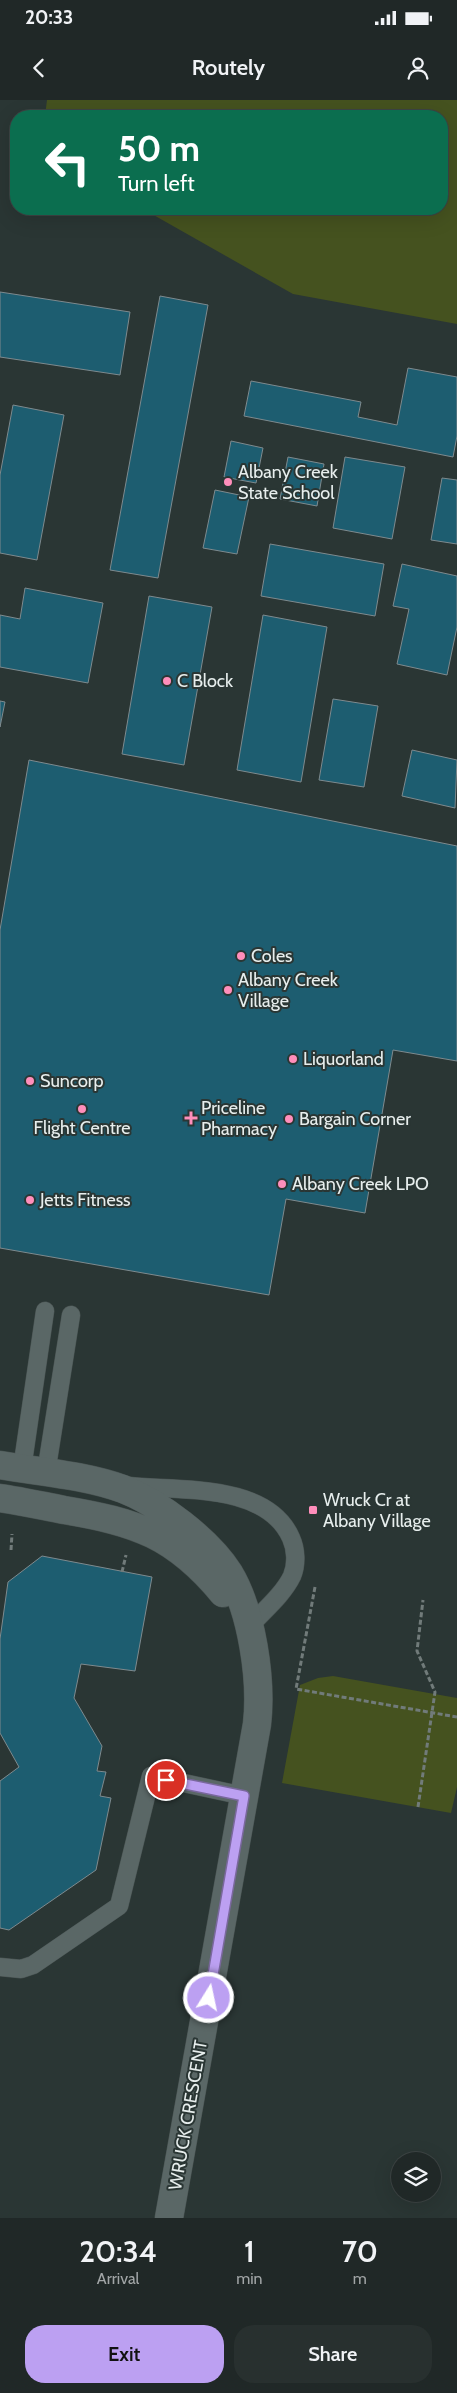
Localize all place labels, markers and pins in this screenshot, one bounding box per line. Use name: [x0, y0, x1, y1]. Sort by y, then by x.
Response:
place label: Albany Creek State School: [238, 461, 339, 504]
marker: Albany Creek State School: [222, 476, 234, 488]
place label: C Block: [177, 670, 234, 692]
marker: C Block: [161, 675, 173, 687]
place label: Coles: [251, 945, 293, 967]
marker: Coles: [235, 950, 247, 962]
place label: Albany Creek Village: [238, 969, 339, 1012]
marker: Albany Creek Village: [222, 984, 234, 996]
place label: Liquorland: [303, 1048, 384, 1070]
marker: Liquorland: [287, 1053, 299, 1065]
place label: Suncorp: [40, 1070, 104, 1092]
marker: Suncorp: [24, 1075, 36, 1087]
place label: Priceline Pharmacy: [201, 1097, 277, 1140]
marker: Flight Centre: [76, 1103, 88, 1115]
place label: Bargain Corner: [299, 1108, 411, 1130]
marker: Priceline Pharmacy: [185, 1112, 197, 1124]
marker: Bargain Corner: [283, 1113, 295, 1125]
place label: Flight Centre: [34, 1117, 130, 1139]
place label: Albany Creek LPO: [292, 1173, 429, 1195]
marker: Albany Creek LPO: [276, 1178, 288, 1190]
place label: Jetts Fitness: [39, 1189, 131, 1211]
marker: Jetts Fitness: [24, 1194, 36, 1206]
place label: Wruck Cr at Albany Village: [323, 1489, 431, 1532]
marker: Wruck Cr at Albany Village: [307, 1504, 319, 1516]
pin: [145, 1759, 187, 1801]

